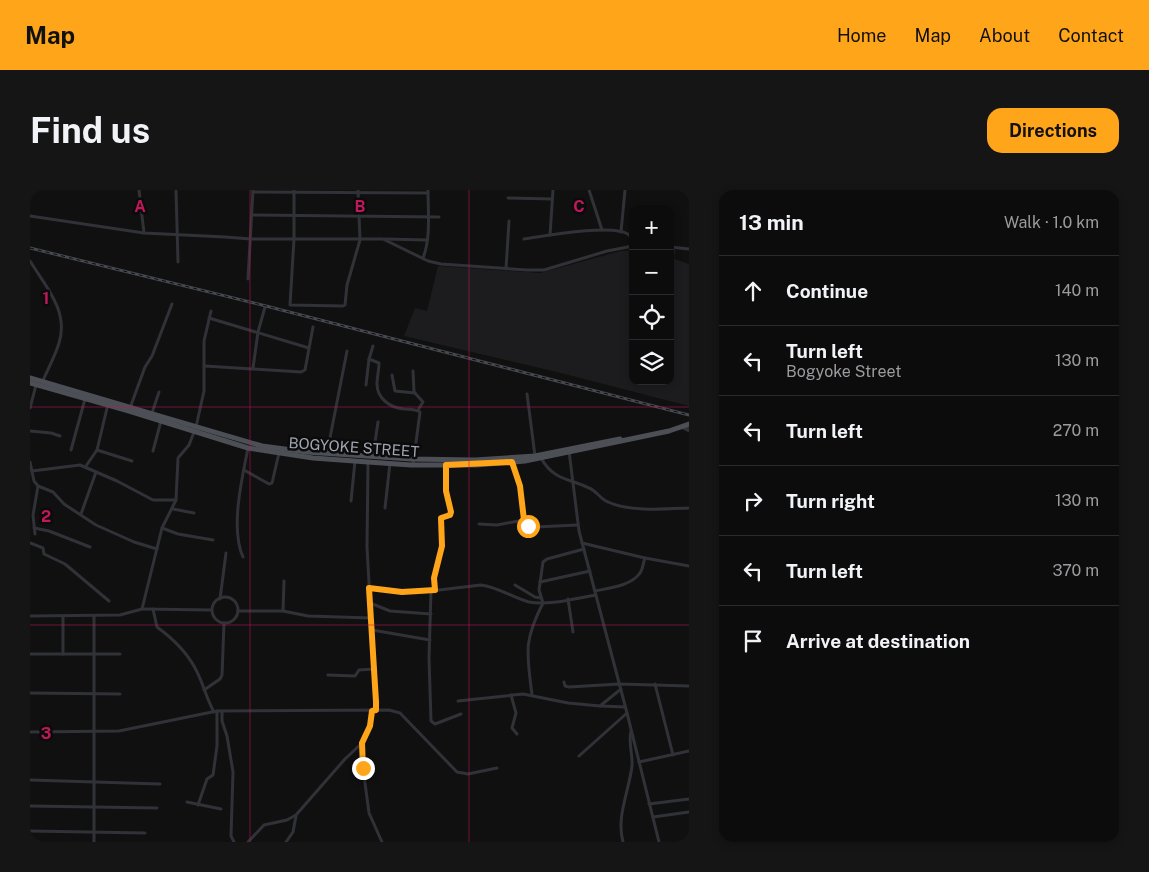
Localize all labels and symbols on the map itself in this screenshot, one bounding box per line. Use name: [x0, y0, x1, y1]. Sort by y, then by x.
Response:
text: A: [134, 197, 146, 216]
text: B: [355, 197, 366, 216]
text: C: [573, 197, 585, 216]
text: 1: [43, 289, 49, 308]
street label: BOGYOKE STREET: [288, 434, 420, 460]
text: 2: [41, 507, 51, 526]
route start: [517, 515, 540, 538]
text: 3: [41, 724, 51, 743]
route end: [352, 757, 375, 780]

